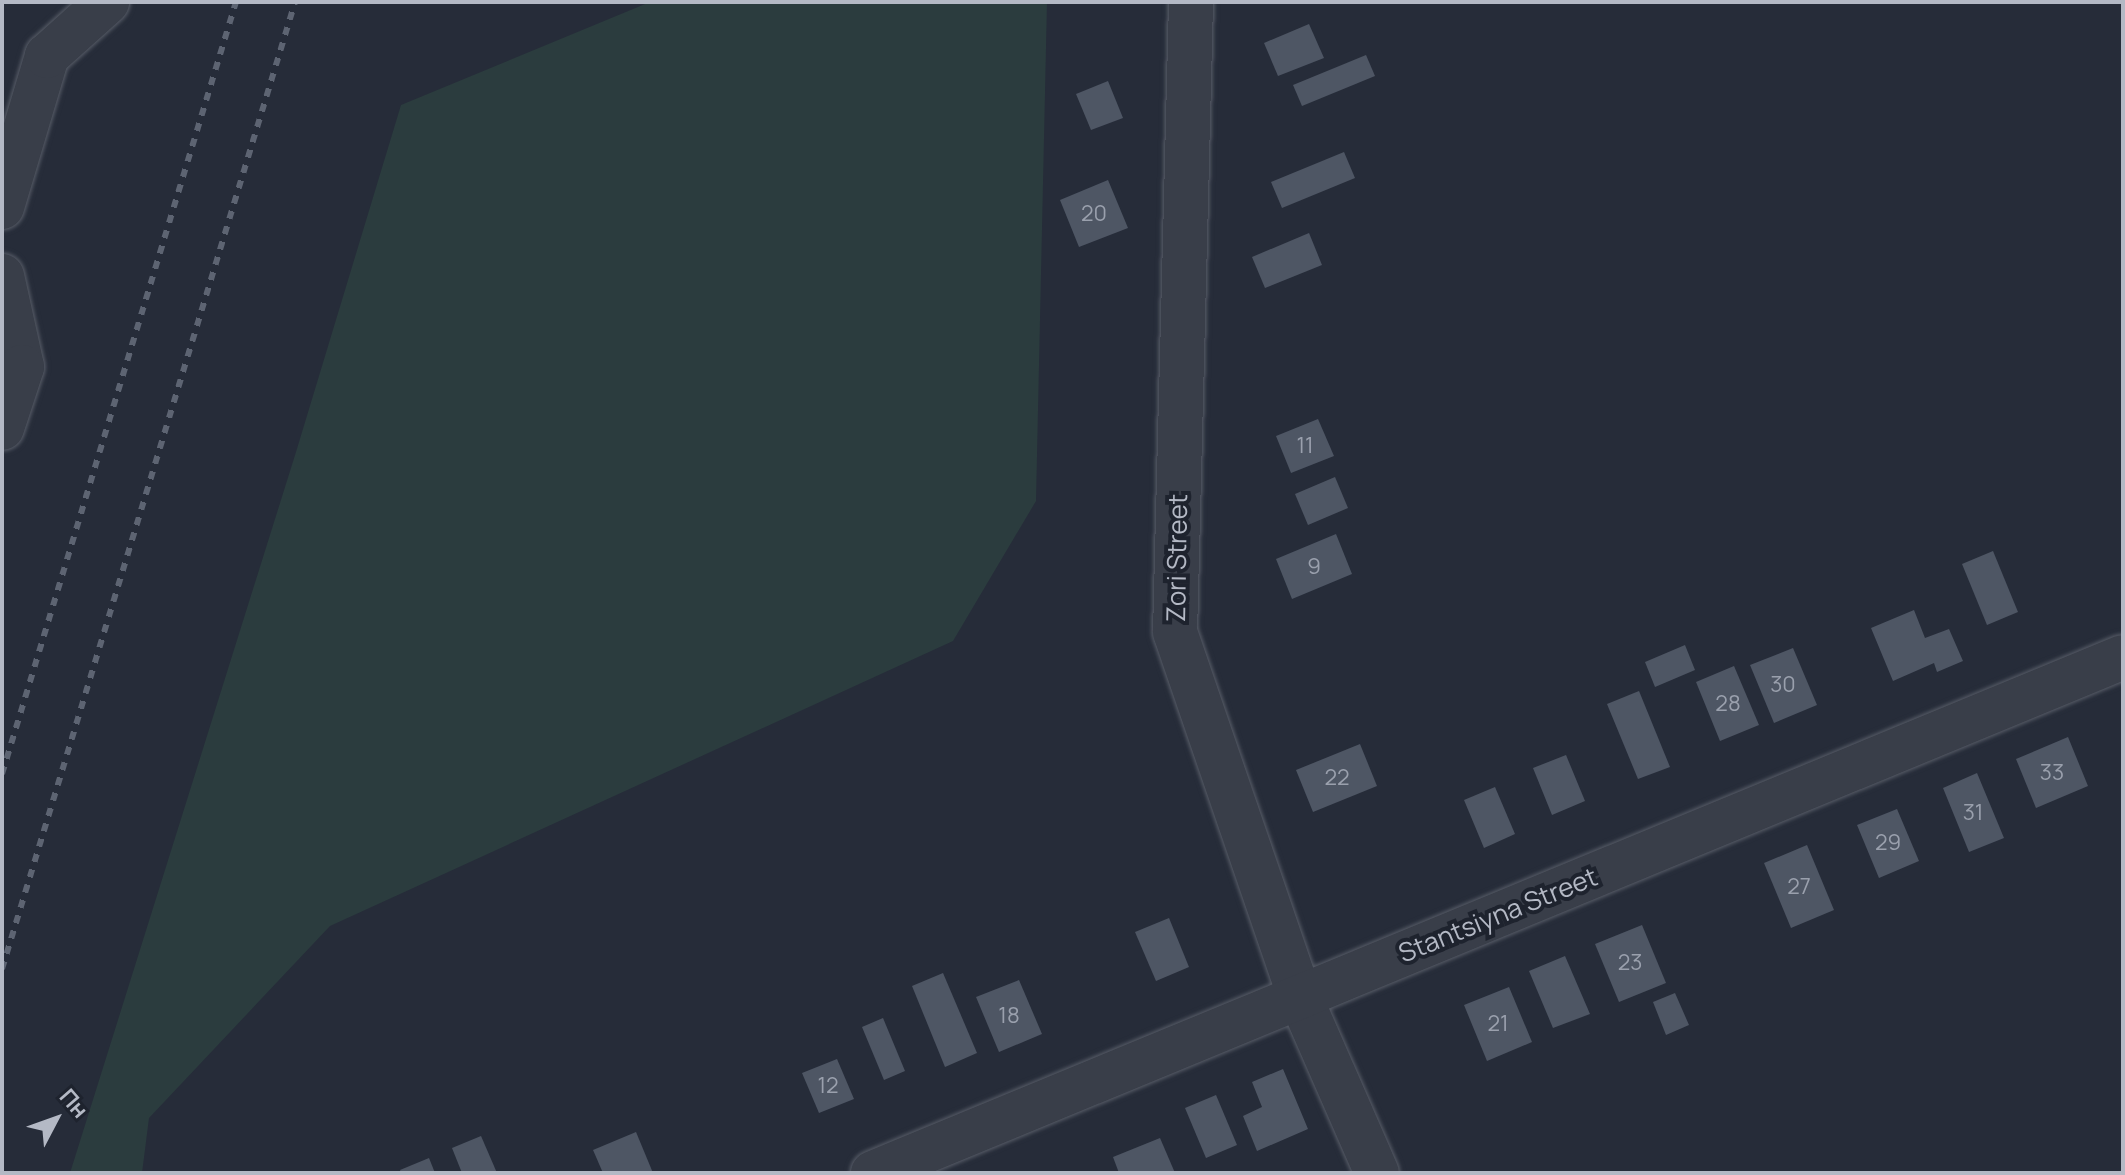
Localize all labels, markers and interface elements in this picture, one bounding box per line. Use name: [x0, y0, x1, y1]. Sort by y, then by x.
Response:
house number: 20: [1081, 201, 1107, 227]
house number: 11: [1296, 433, 1314, 459]
street label: Zori Street: [1160, 494, 1194, 622]
house number: 9: [1307, 554, 1321, 580]
house number: 30: [1770, 672, 1796, 698]
house number: 28: [1715, 691, 1741, 717]
house number: 33: [2040, 760, 2064, 786]
house number: 22: [1324, 765, 1350, 791]
house number: 31: [1963, 800, 1983, 826]
house number: 29: [1875, 830, 1901, 856]
street label: Stantsiyna Street: [1394, 861, 1602, 969]
house number: 27: [1787, 874, 1811, 900]
house number: 23: [1618, 950, 1642, 976]
house number: 18: [998, 1003, 1020, 1029]
house number: 21: [1487, 1011, 1509, 1037]
house number: 12: [817, 1073, 839, 1099]
north arrow: [16, 1079, 96, 1159]
text: Пн: [53, 1082, 95, 1124]

